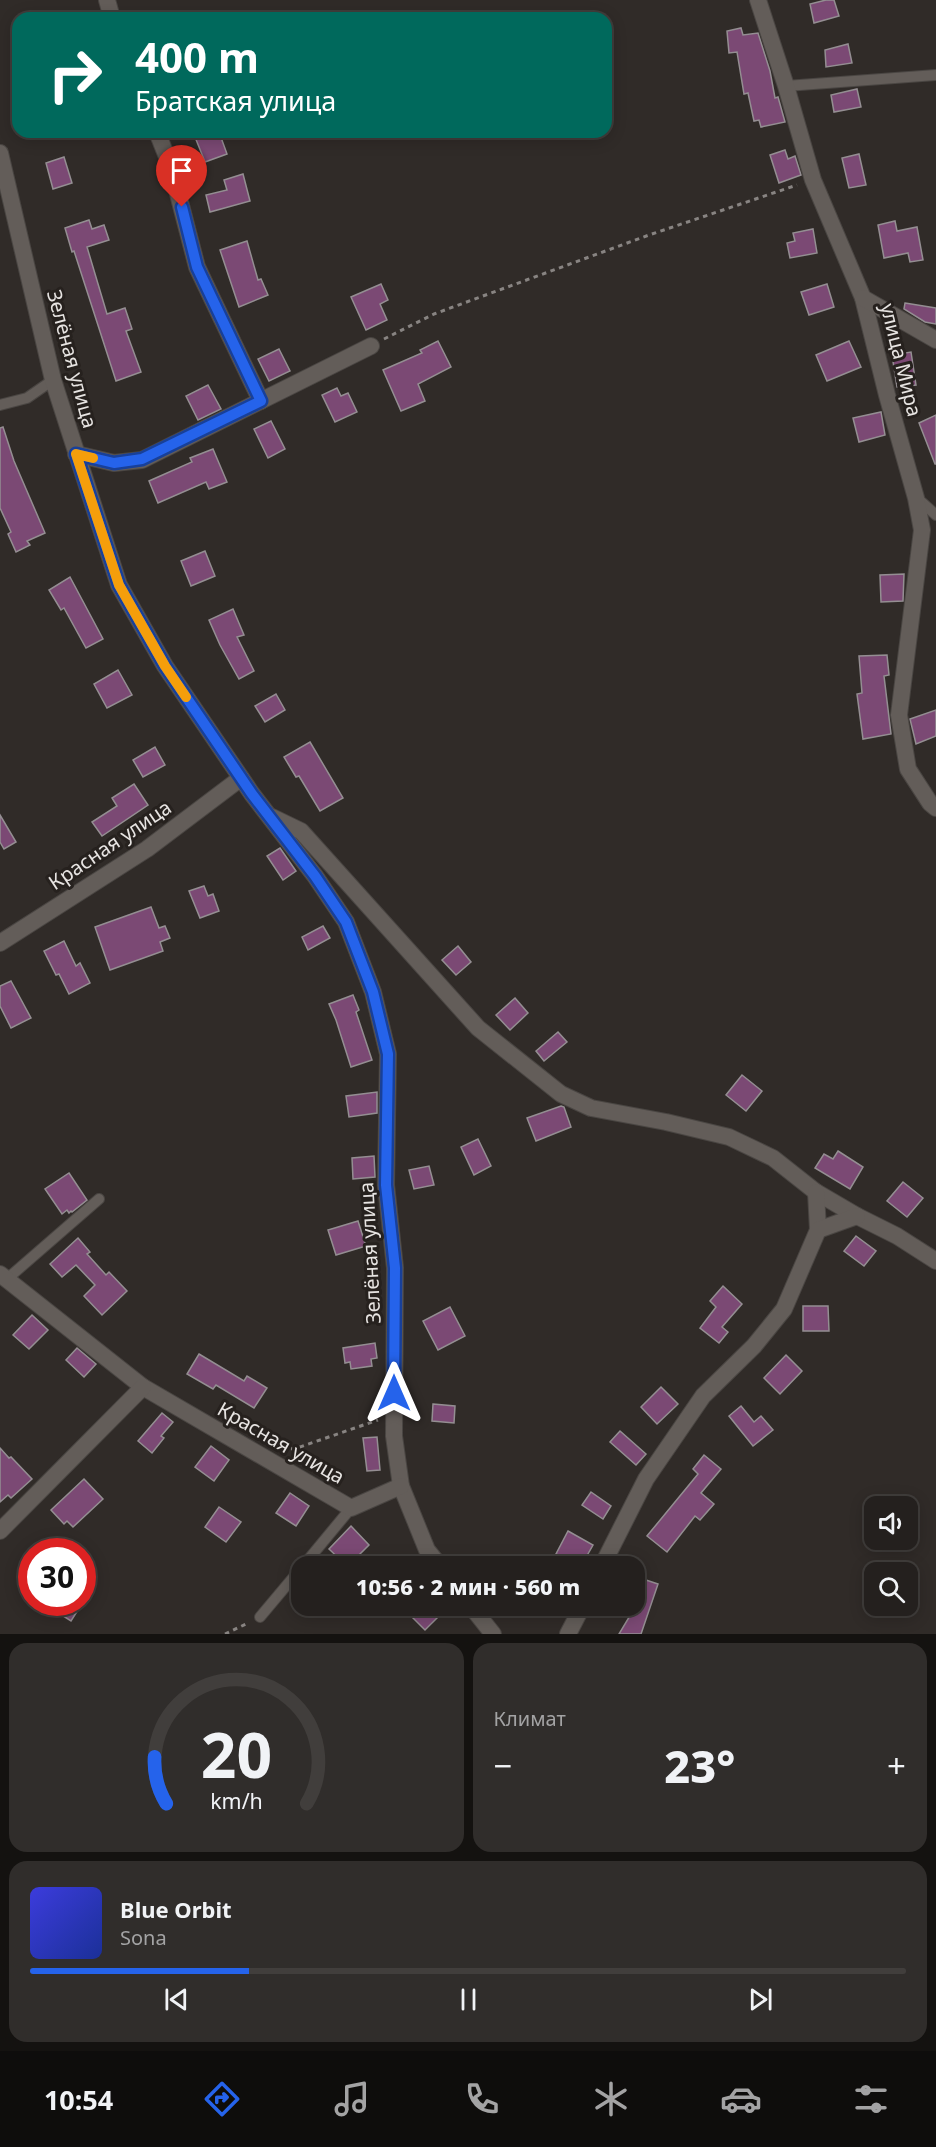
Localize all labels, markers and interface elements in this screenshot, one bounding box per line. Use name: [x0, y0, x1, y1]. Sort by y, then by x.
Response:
text: 400 m: [135, 28, 259, 85]
icon: right: [36, 36, 114, 114]
text: Братская улица: [135, 82, 336, 119]
pin: [156, 145, 207, 207]
icon: arrive: [165, 154, 198, 187]
street label: Зелёная улица: [41, 287, 104, 431]
street label: улица Мира: [874, 300, 929, 419]
street label: Красная улица: [43, 794, 176, 896]
street label: Зелёная улица: [352, 1181, 387, 1325]
position arrow: [362, 1361, 426, 1425]
street label: Красная улица: [213, 1395, 350, 1490]
map controls: [864, 1496, 918, 1616]
button: sound: [864, 1496, 918, 1550]
speed limit sign: 30: [18, 1538, 96, 1616]
button: search: [864, 1562, 918, 1616]
text: 10:56 · 2 мин · 560 m: [356, 1571, 580, 1601]
text: Климат: [494, 1705, 566, 1732]
text: 20: [201, 1711, 272, 1796]
text: 23°: [664, 1735, 735, 1796]
text: −: [494, 1743, 512, 1788]
text: +: [887, 1743, 906, 1788]
text: km/h: [210, 1787, 263, 1816]
text: Blue Orbit: [120, 1894, 232, 1924]
text: Sona: [120, 1924, 167, 1951]
icon: previous: [160, 1983, 193, 2016]
icon: pause: [452, 1983, 485, 2016]
icon: next: [744, 1983, 777, 2016]
icon: directions: [201, 2078, 243, 2120]
icon: music: [331, 2078, 373, 2120]
icon: phone: [461, 2078, 503, 2120]
icon: climate: [590, 2078, 632, 2120]
icon: car: [720, 2078, 762, 2120]
icon: filters: [850, 2078, 892, 2120]
text: 10:54: [44, 2081, 113, 2118]

